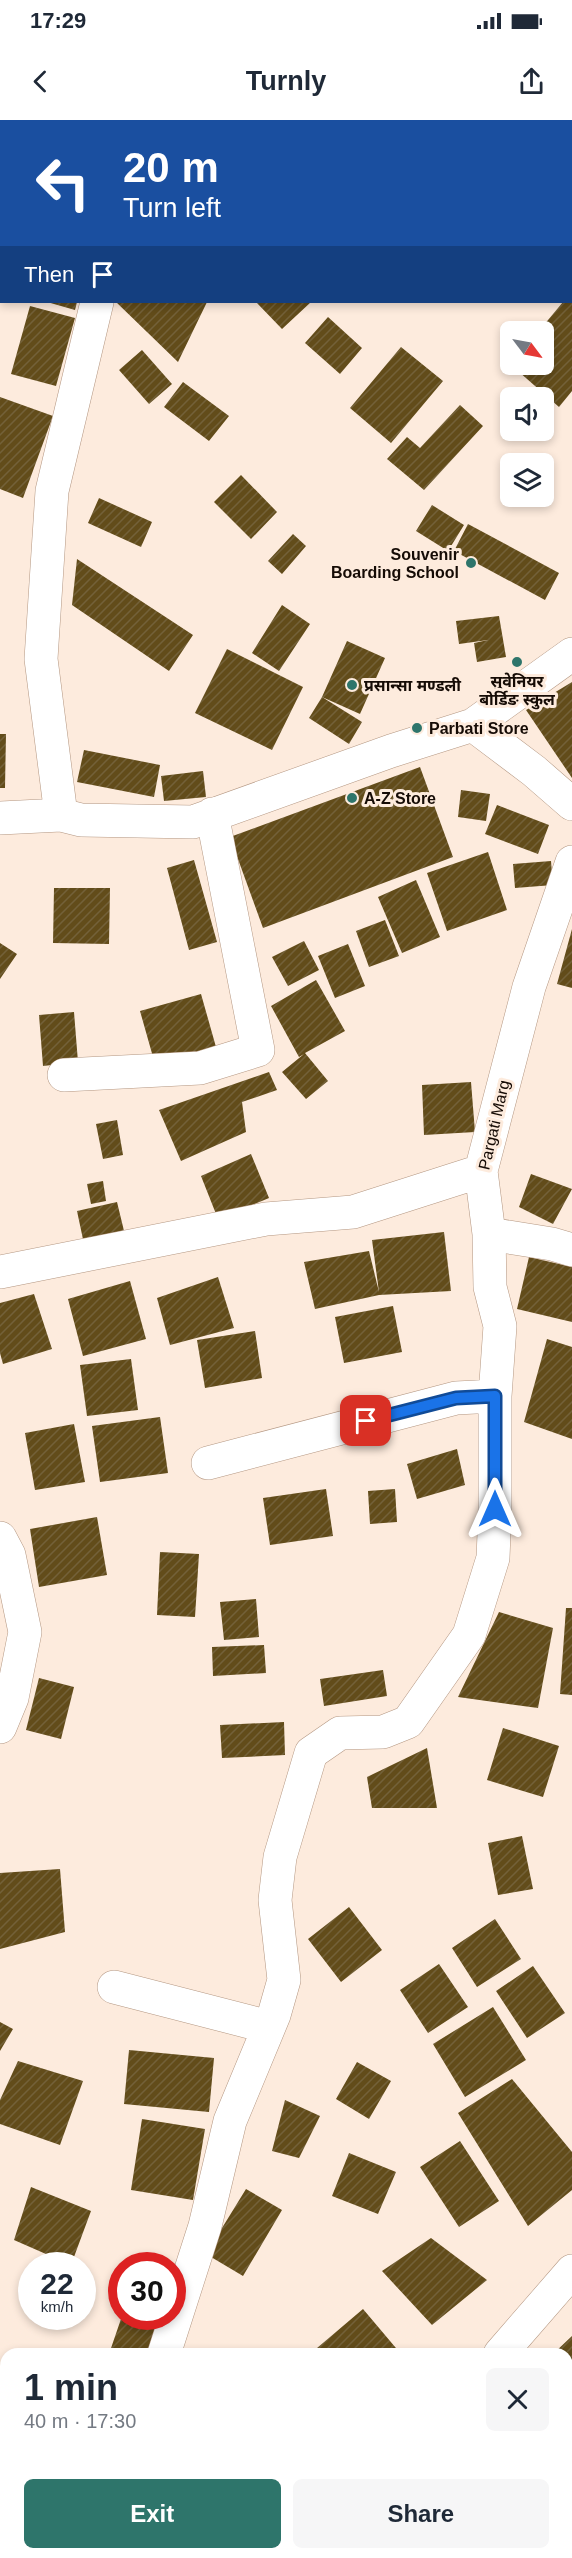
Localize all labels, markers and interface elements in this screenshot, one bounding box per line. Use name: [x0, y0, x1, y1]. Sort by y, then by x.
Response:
text: 17:29: [30, 8, 86, 33]
icon: back: [24, 65, 57, 98]
icon: share: [515, 65, 548, 98]
text: Turnly: [246, 66, 326, 96]
icon: left: [24, 144, 102, 222]
text: 20 m: [123, 144, 219, 191]
text: Turn left: [123, 193, 221, 223]
icon: arrive: [86, 258, 119, 291]
text: Then: [24, 262, 74, 287]
north arrow: [500, 321, 554, 375]
map controls: [500, 321, 554, 507]
button: sound: [500, 387, 554, 441]
button: layers: [500, 453, 554, 507]
place label: Souvenir Boarding School: [331, 546, 459, 581]
marker: Souvenir Boarding School: [464, 556, 478, 570]
marker: सुवेनियर बोर्डिङ स्कुल: [510, 655, 524, 669]
place label: सुवेनियर बोर्डिङ स्कुल: [479, 672, 556, 710]
place label: प्रसान्सा मण्डली: [364, 677, 461, 694]
marker: प्रसान्सा मण्डली: [345, 678, 359, 692]
place label: Parbati Store: [429, 720, 529, 737]
marker: Parbati Store: [410, 721, 424, 735]
place label: A-Z Store: [364, 790, 436, 807]
marker: A-Z Store: [345, 791, 359, 805]
street label: Pargati Marg: [475, 1078, 513, 1172]
pin: [340, 1395, 391, 1446]
icon: arrive: [349, 1404, 382, 1437]
position arrow: [463, 1477, 527, 1541]
speed limit sign: 30: [108, 2252, 186, 2330]
text: 22: [40, 2267, 74, 2300]
text: km/h: [41, 2298, 73, 2315]
text: 1 min: [24, 2367, 118, 2408]
button: close: [486, 2368, 549, 2431]
text: 40 m · 17:30: [24, 2410, 136, 2432]
button: Exit: [24, 2479, 281, 2548]
button: Share: [293, 2479, 549, 2548]

